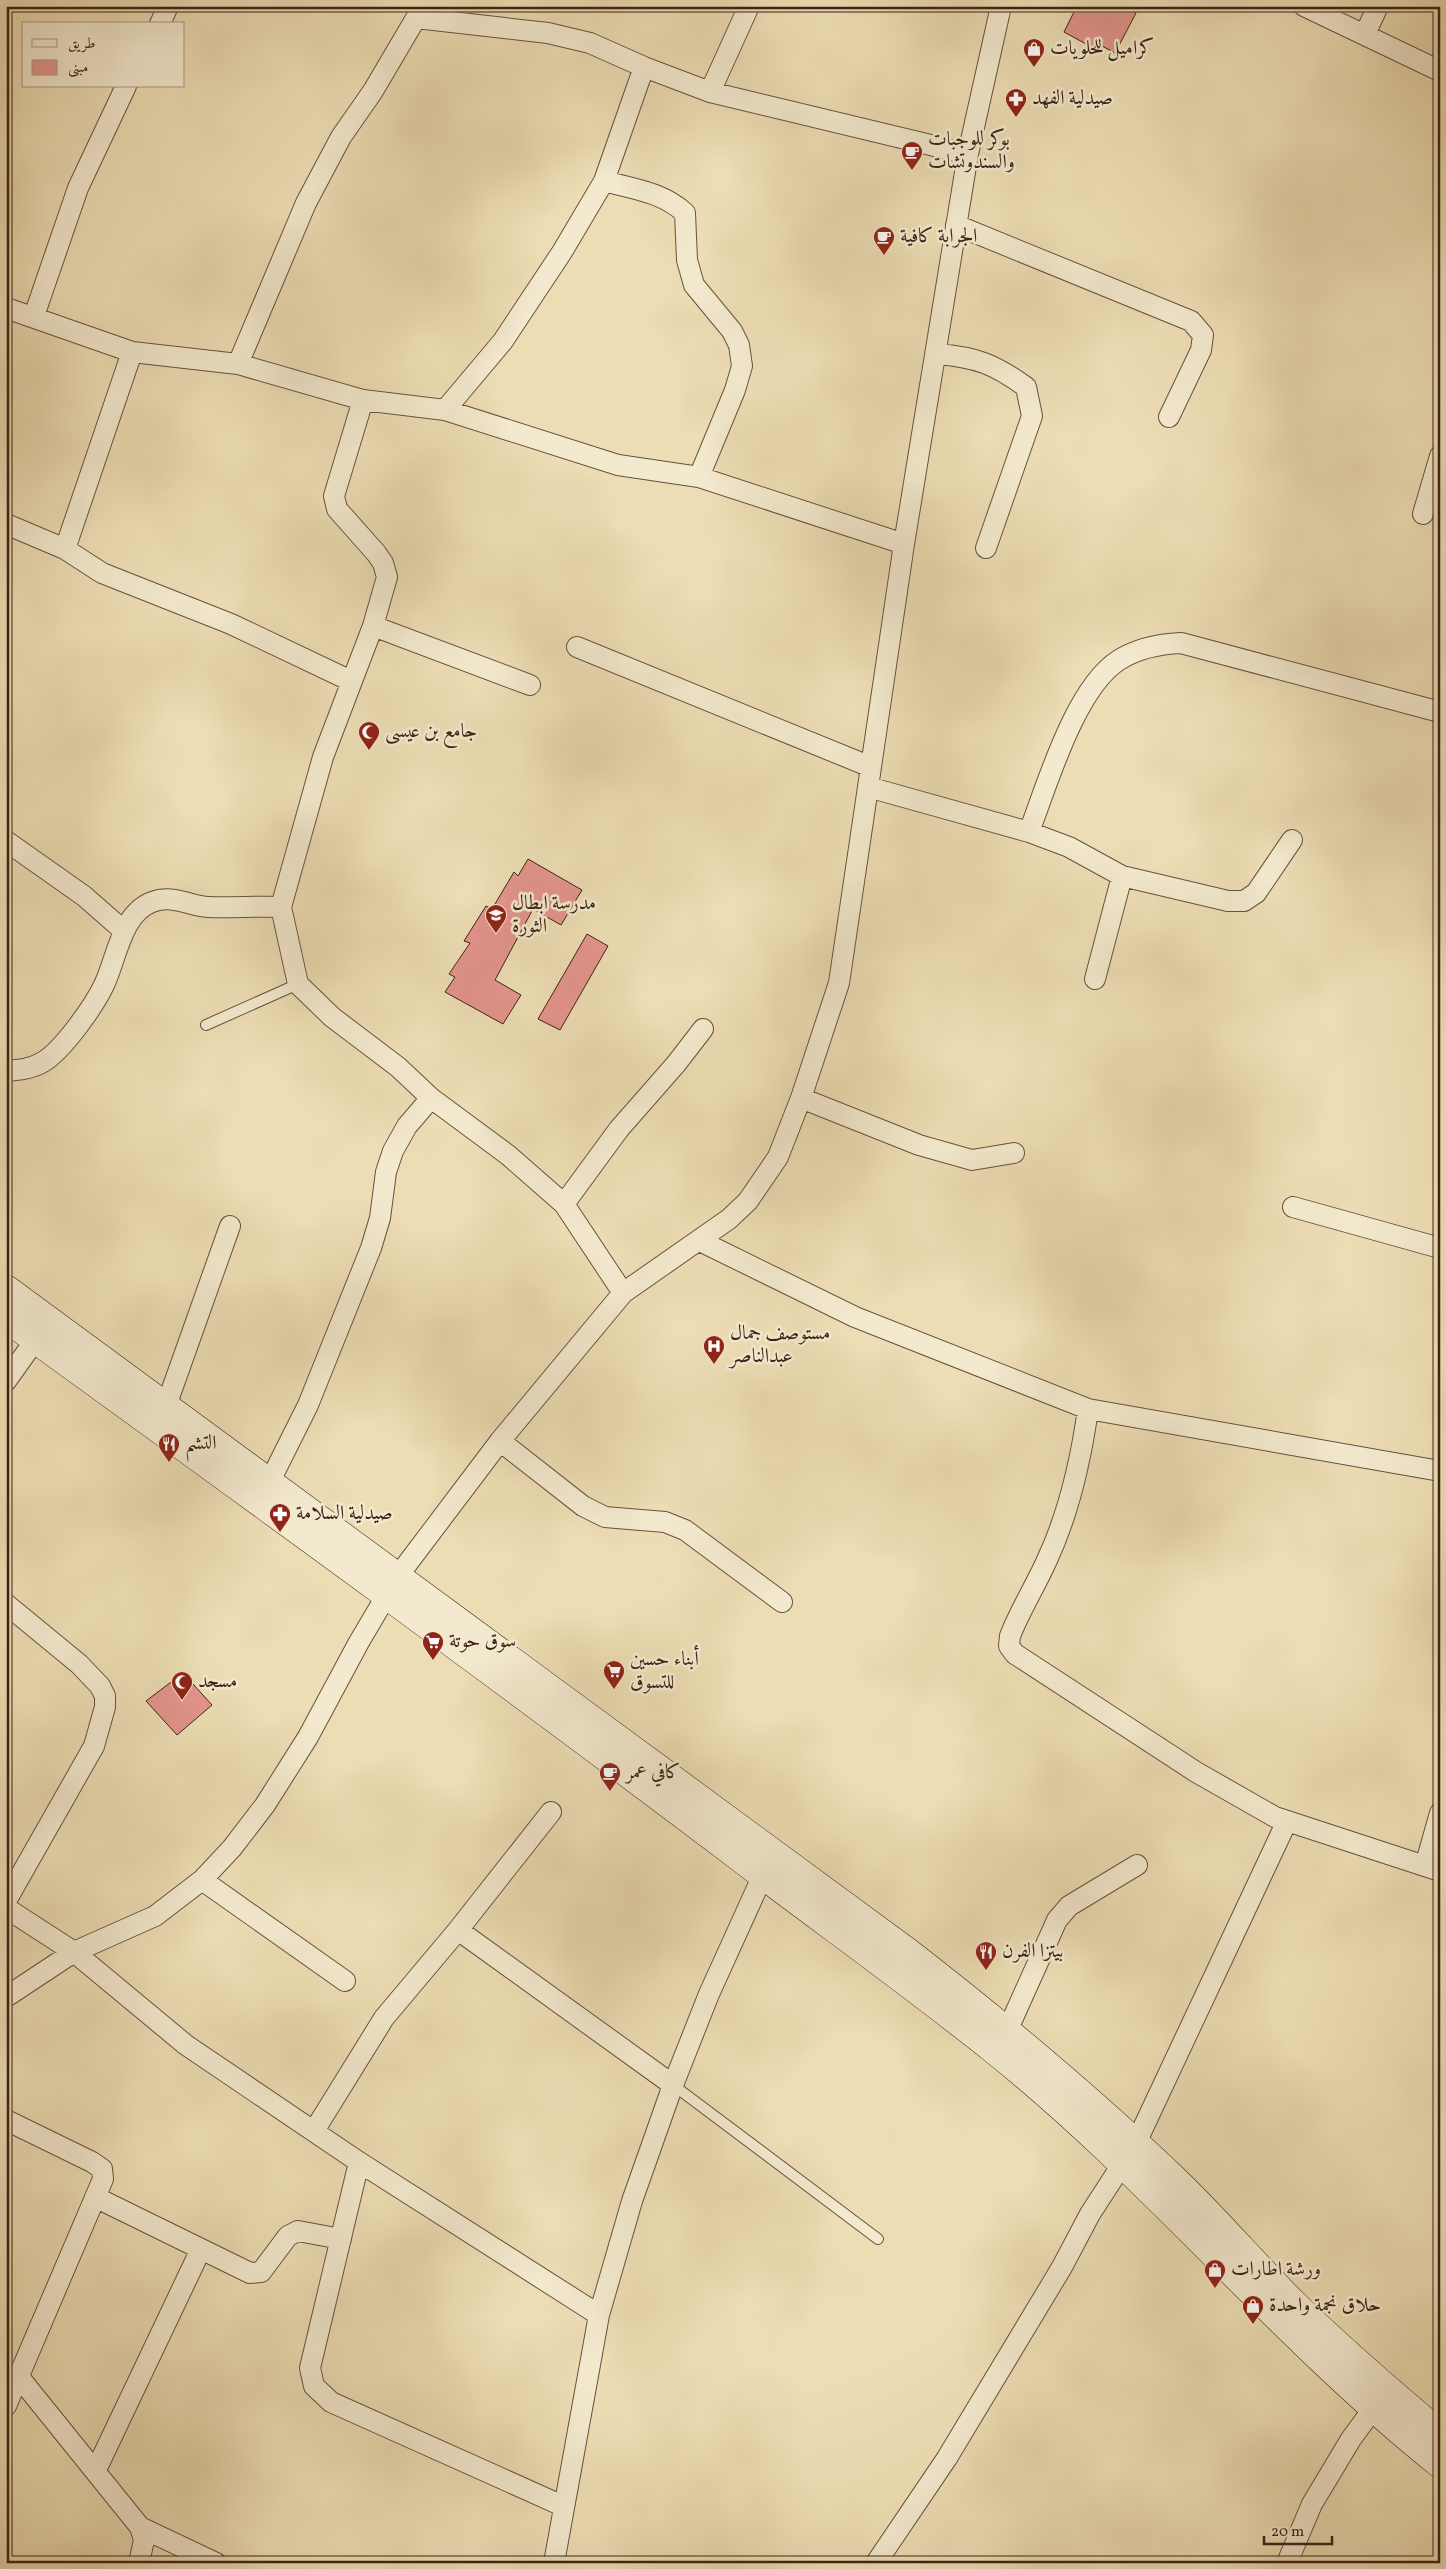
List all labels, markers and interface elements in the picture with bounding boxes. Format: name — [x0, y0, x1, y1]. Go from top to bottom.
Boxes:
legend — [22, 22, 185, 88]
text: طريق — [68, 34, 95, 55]
place label: كراميل للحلويات — [1050, 35, 1154, 63]
shop icon: كراميل للحلويات — [1022, 37, 1046, 68]
text: مبنى — [68, 58, 88, 79]
place label: صيدلية الفهد — [1032, 85, 1113, 113]
pharmacy icon: صيدلية الفهد — [1004, 87, 1028, 118]
place label: بوكر للوجبات والسندوتشات — [928, 126, 1015, 177]
cafe icon: بوكر للوجبات والسندوتشات — [900, 140, 924, 171]
place label: الجرابة كافية — [900, 223, 977, 251]
cafe icon: الجرابة كافية — [872, 225, 896, 256]
place label: جامع بن عيسى — [385, 718, 477, 748]
mosque icon: جامع بن عيسى — [357, 720, 381, 751]
place label: مدرسة ابطال الثورة — [512, 890, 596, 941]
school or university icon: مدرسة ابطال الثورة — [484, 903, 508, 934]
place label: مستوصف جمال عبدالناصر — [728, 1320, 830, 1371]
hospital icon: مستوصف جمال عبدالناصر — [702, 1334, 726, 1365]
place label: التشم — [185, 1430, 217, 1462]
restaurant icon: التشم — [157, 1432, 181, 1463]
place label: صيدلية السلامة — [296, 1500, 393, 1528]
pharmacy icon: صيدلية السلامة — [268, 1502, 292, 1533]
place label: سوق حوتة — [449, 1628, 516, 1656]
supermarket icon: سوق حوتة — [421, 1630, 445, 1661]
place label: أبناء حسين للتسوق — [630, 1644, 699, 1697]
supermarket icon: أبناء حسين للتسوق — [602, 1659, 626, 1690]
place label: مسجد — [198, 1668, 237, 1696]
mosque icon: مسجد — [170, 1670, 194, 1701]
place label: كافي عمر — [624, 1759, 681, 1787]
cafe icon: كافي عمر — [598, 1761, 622, 1792]
place label: بيتزا الفرن — [1002, 1938, 1063, 1966]
restaurant icon: بيتزا الفرن — [974, 1940, 998, 1971]
place label: ورشة اطارات — [1231, 2256, 1321, 2284]
shop icon: ورشة اطارات — [1203, 2258, 1227, 2289]
place label: حلاق نجمة واحدة — [1269, 2292, 1381, 2320]
shop icon: حلاق نجمة واحدة — [1241, 2294, 1265, 2325]
scale bar — [1264, 2514, 1331, 2546]
text: 20 m — [1271, 2522, 1304, 2543]

